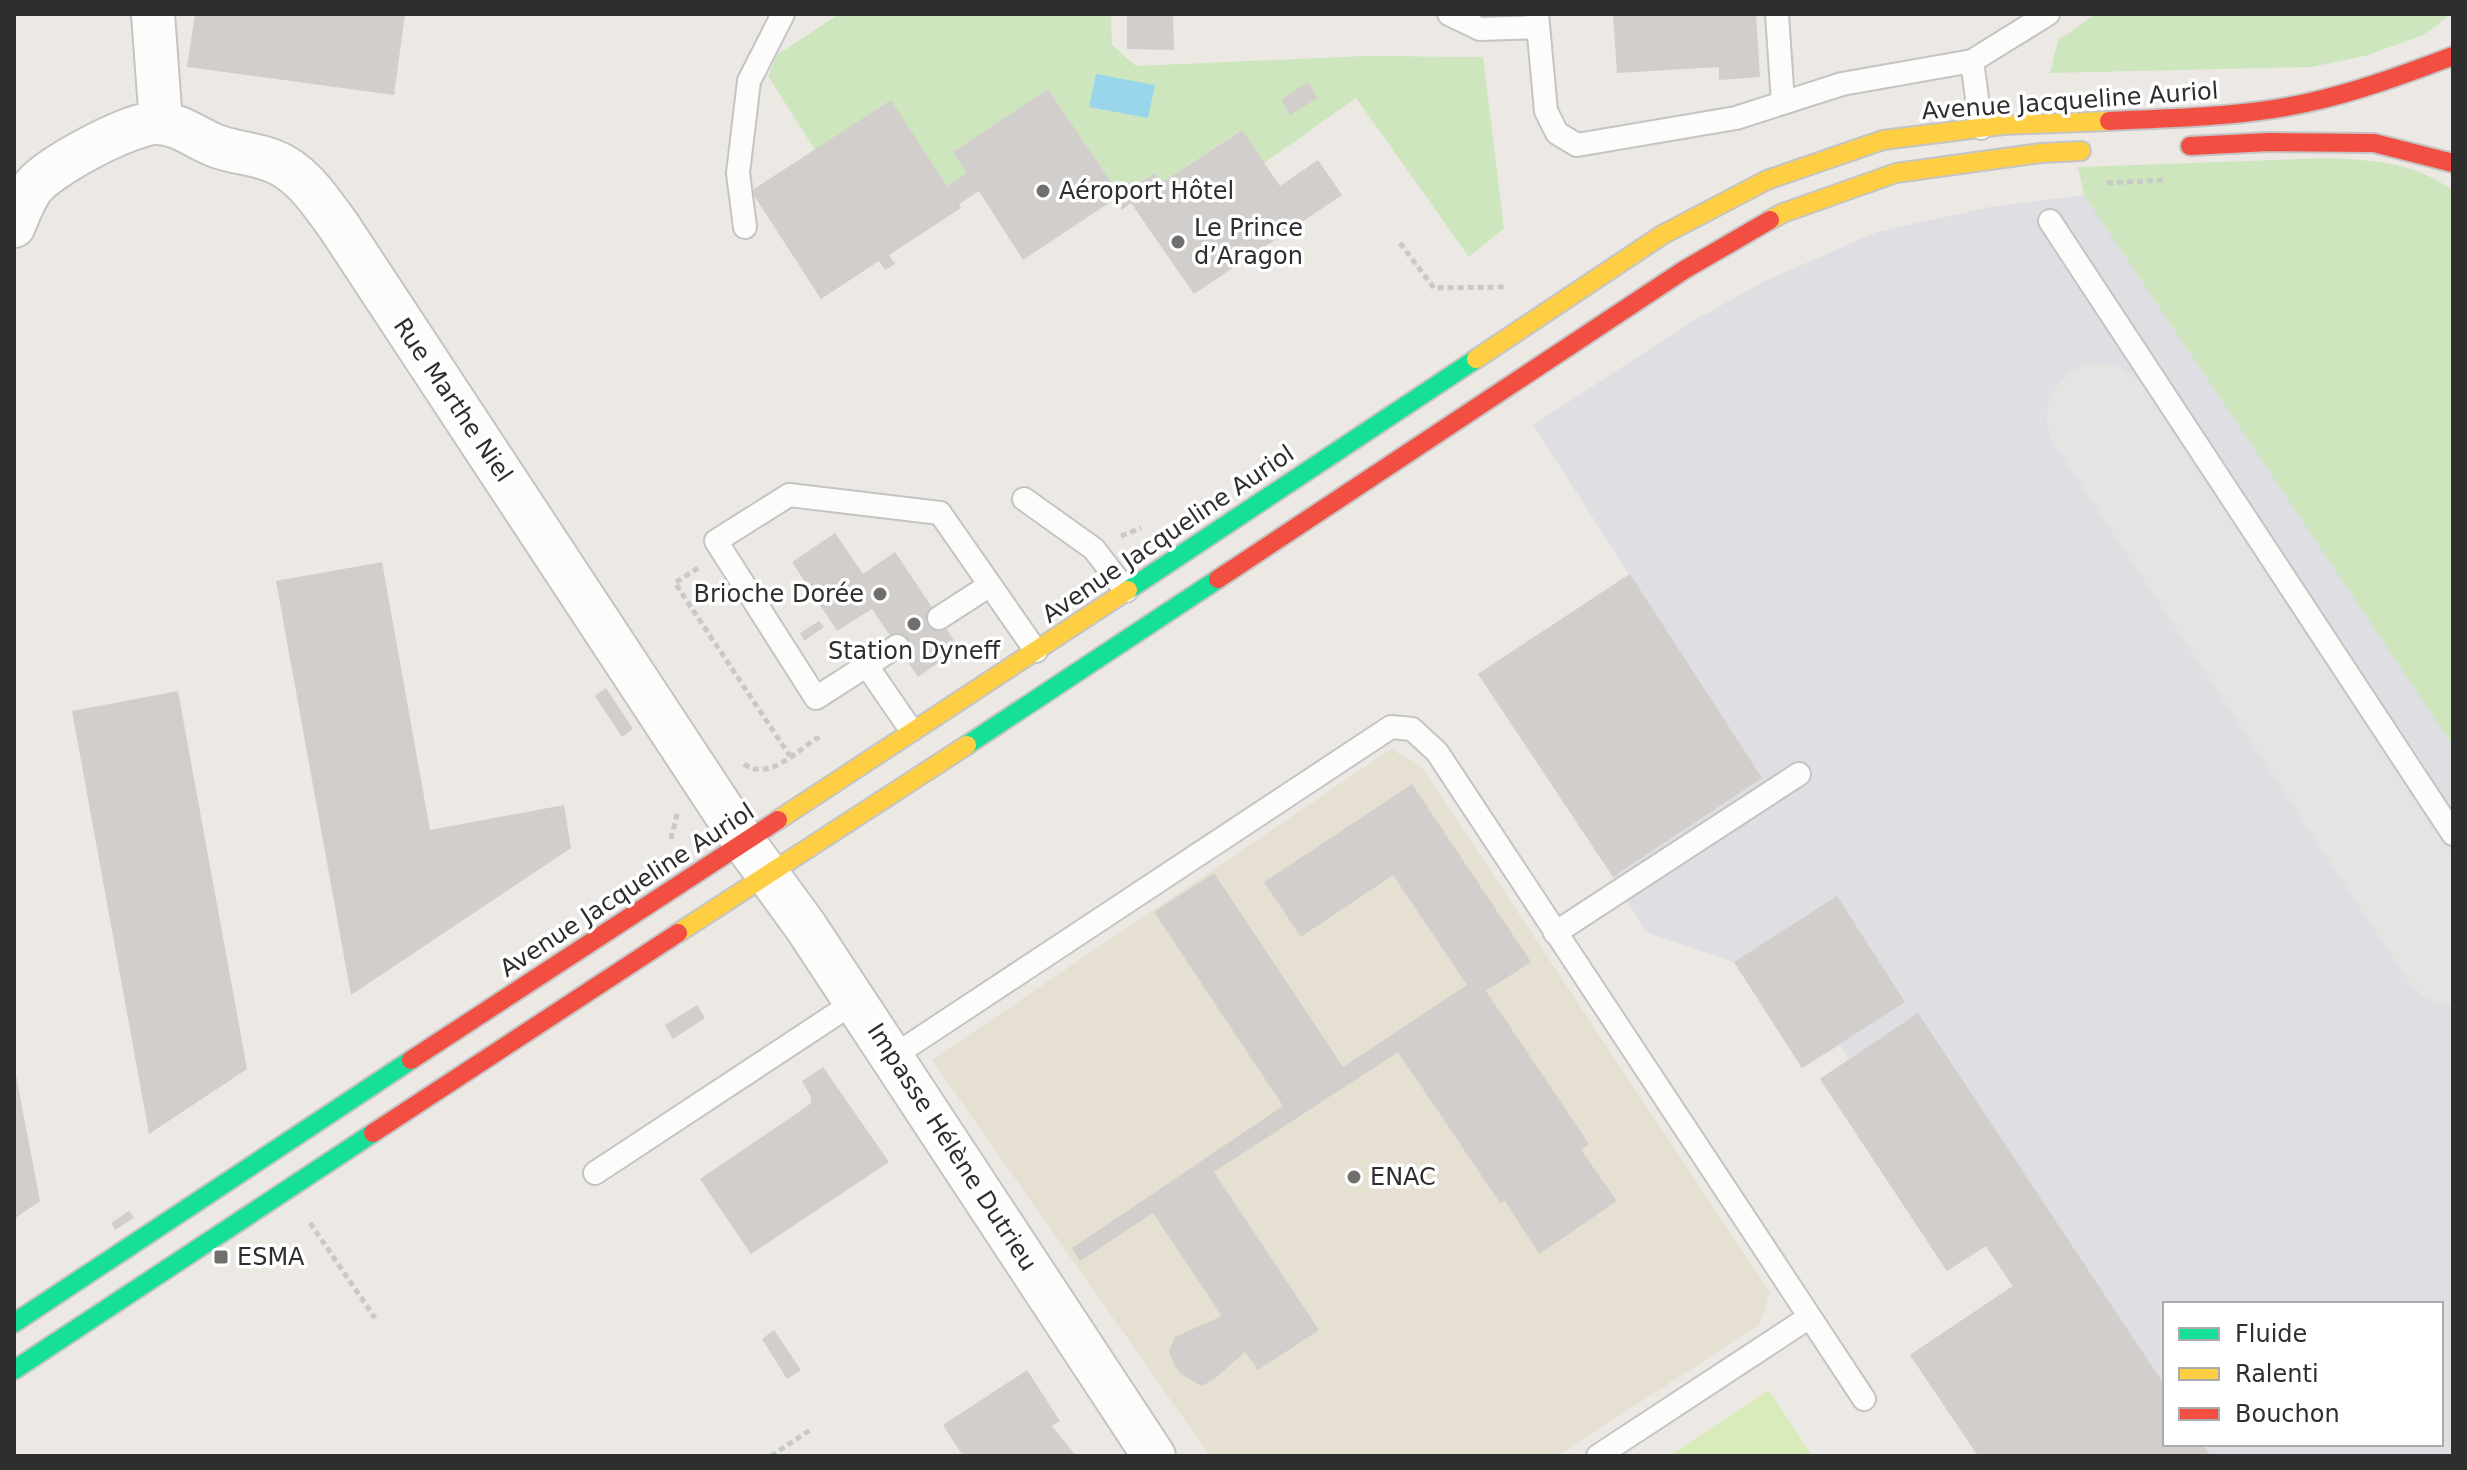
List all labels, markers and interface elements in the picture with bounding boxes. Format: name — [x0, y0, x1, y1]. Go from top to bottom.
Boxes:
street label: Avenue Jacqueline Auriol — [1921, 77, 2219, 125]
place label: Aéroport Hôtel — [1059, 177, 1234, 205]
marker: Aéroport Hôtel — [1034, 182, 1052, 200]
place label: Le Prince d’Aragon — [1194, 214, 1303, 270]
marker: Le Prince d’Aragon — [1169, 233, 1187, 251]
street label: Rue Marthe Niel — [388, 313, 518, 487]
street label: Avenue Jacqueline Auriol — [1037, 439, 1299, 629]
place label: Brioche Dorée — [693, 580, 864, 608]
marker: Brioche Dorée — [871, 585, 889, 603]
marker: Station Dyneff — [905, 615, 923, 633]
place label: Station Dyneff — [828, 637, 1001, 665]
street label: Avenue Jacqueline Auriol — [495, 797, 759, 983]
street label: Impasse Hélène Dutrieu — [861, 1018, 1043, 1276]
place label: ENAC — [1370, 1163, 1436, 1191]
marker: ENAC — [1345, 1168, 1363, 1186]
place label: ESMA — [237, 1243, 305, 1271]
marker: ESMA — [212, 1248, 230, 1266]
legend — [2163, 1302, 2443, 1446]
text: Fluide — [2235, 1320, 2307, 1348]
text: Ralenti — [2235, 1360, 2319, 1388]
text: Bouchon — [2235, 1400, 2340, 1428]

